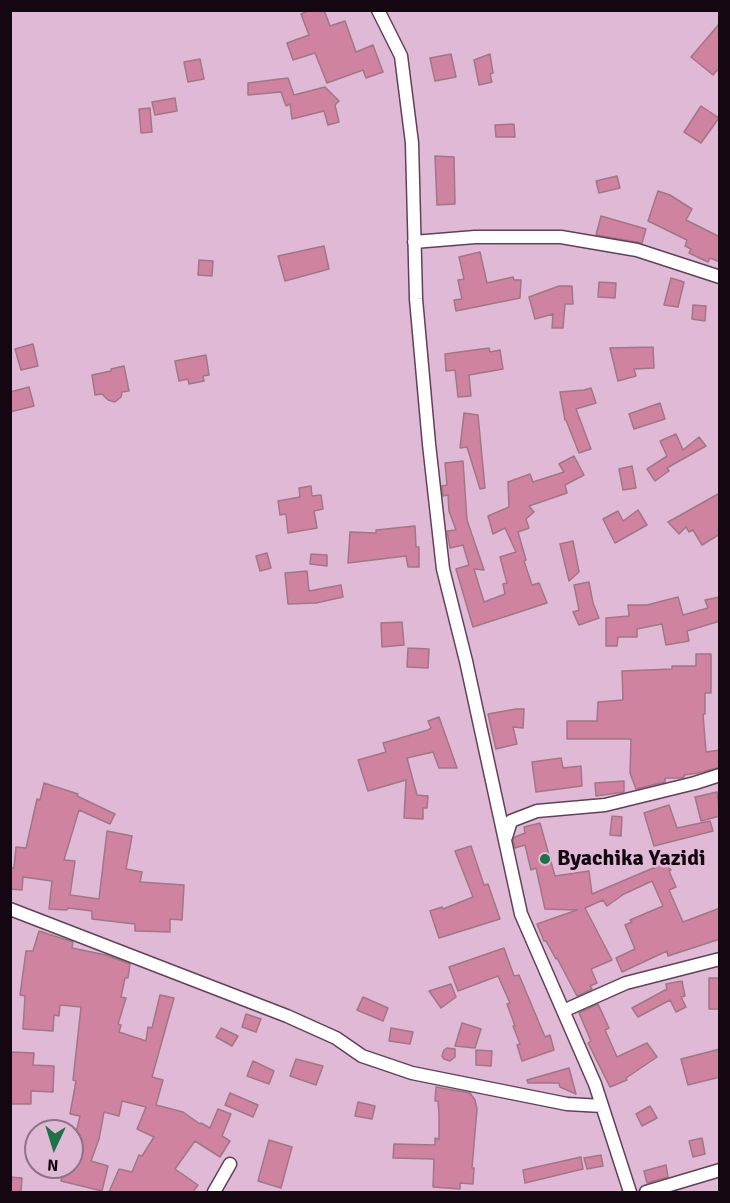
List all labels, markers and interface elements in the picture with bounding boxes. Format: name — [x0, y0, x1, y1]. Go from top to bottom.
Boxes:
place label: Byachika Yazidi — [557, 846, 706, 872]
marker: Byachika Yazidi — [538, 852, 552, 866]
north arrow — [24, 1119, 84, 1179]
text: N — [47, 1155, 59, 1175]

